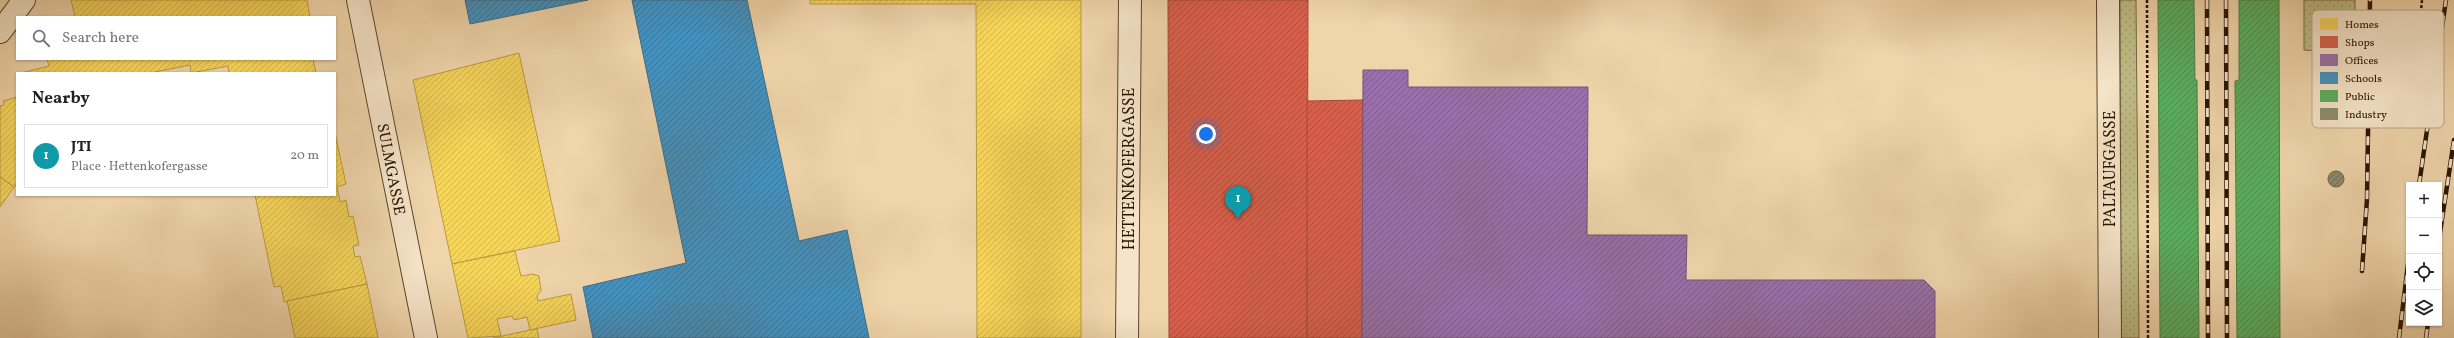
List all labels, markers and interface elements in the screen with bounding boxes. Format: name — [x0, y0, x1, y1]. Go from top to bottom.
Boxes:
legend — [2312, 10, 2444, 128]
search box — [16, 16, 336, 60]
text: Homes — [2345, 18, 2379, 33]
icon: search — [30, 27, 52, 49]
text: Search here — [62, 28, 139, 49]
text: Shops — [2345, 36, 2375, 51]
text: Offices — [2345, 54, 2379, 69]
text: Schools — [2345, 72, 2382, 87]
text: Nearby — [32, 87, 90, 110]
street label: HETTENKOFERGASSE — [1119, 88, 1141, 250]
text: Public — [2345, 90, 2375, 105]
text: Industry — [2345, 108, 2387, 123]
street label: PALTAUFGASSE — [2100, 111, 2122, 227]
street label: SULMGASSE — [370, 122, 410, 217]
your location — [1196, 124, 1216, 144]
text: JTI — [71, 137, 92, 158]
text: 1 — [43, 147, 49, 165]
text: 20 m — [290, 147, 319, 165]
text: Place · Hettenkofergasse — [71, 158, 208, 176]
map controls — [2406, 182, 2442, 326]
button: + — [2406, 182, 2442, 218]
pin: 1 — [1225, 186, 1251, 219]
button: − — [2406, 218, 2442, 254]
button: locate — [2406, 254, 2442, 290]
button: layers — [2406, 290, 2442, 326]

